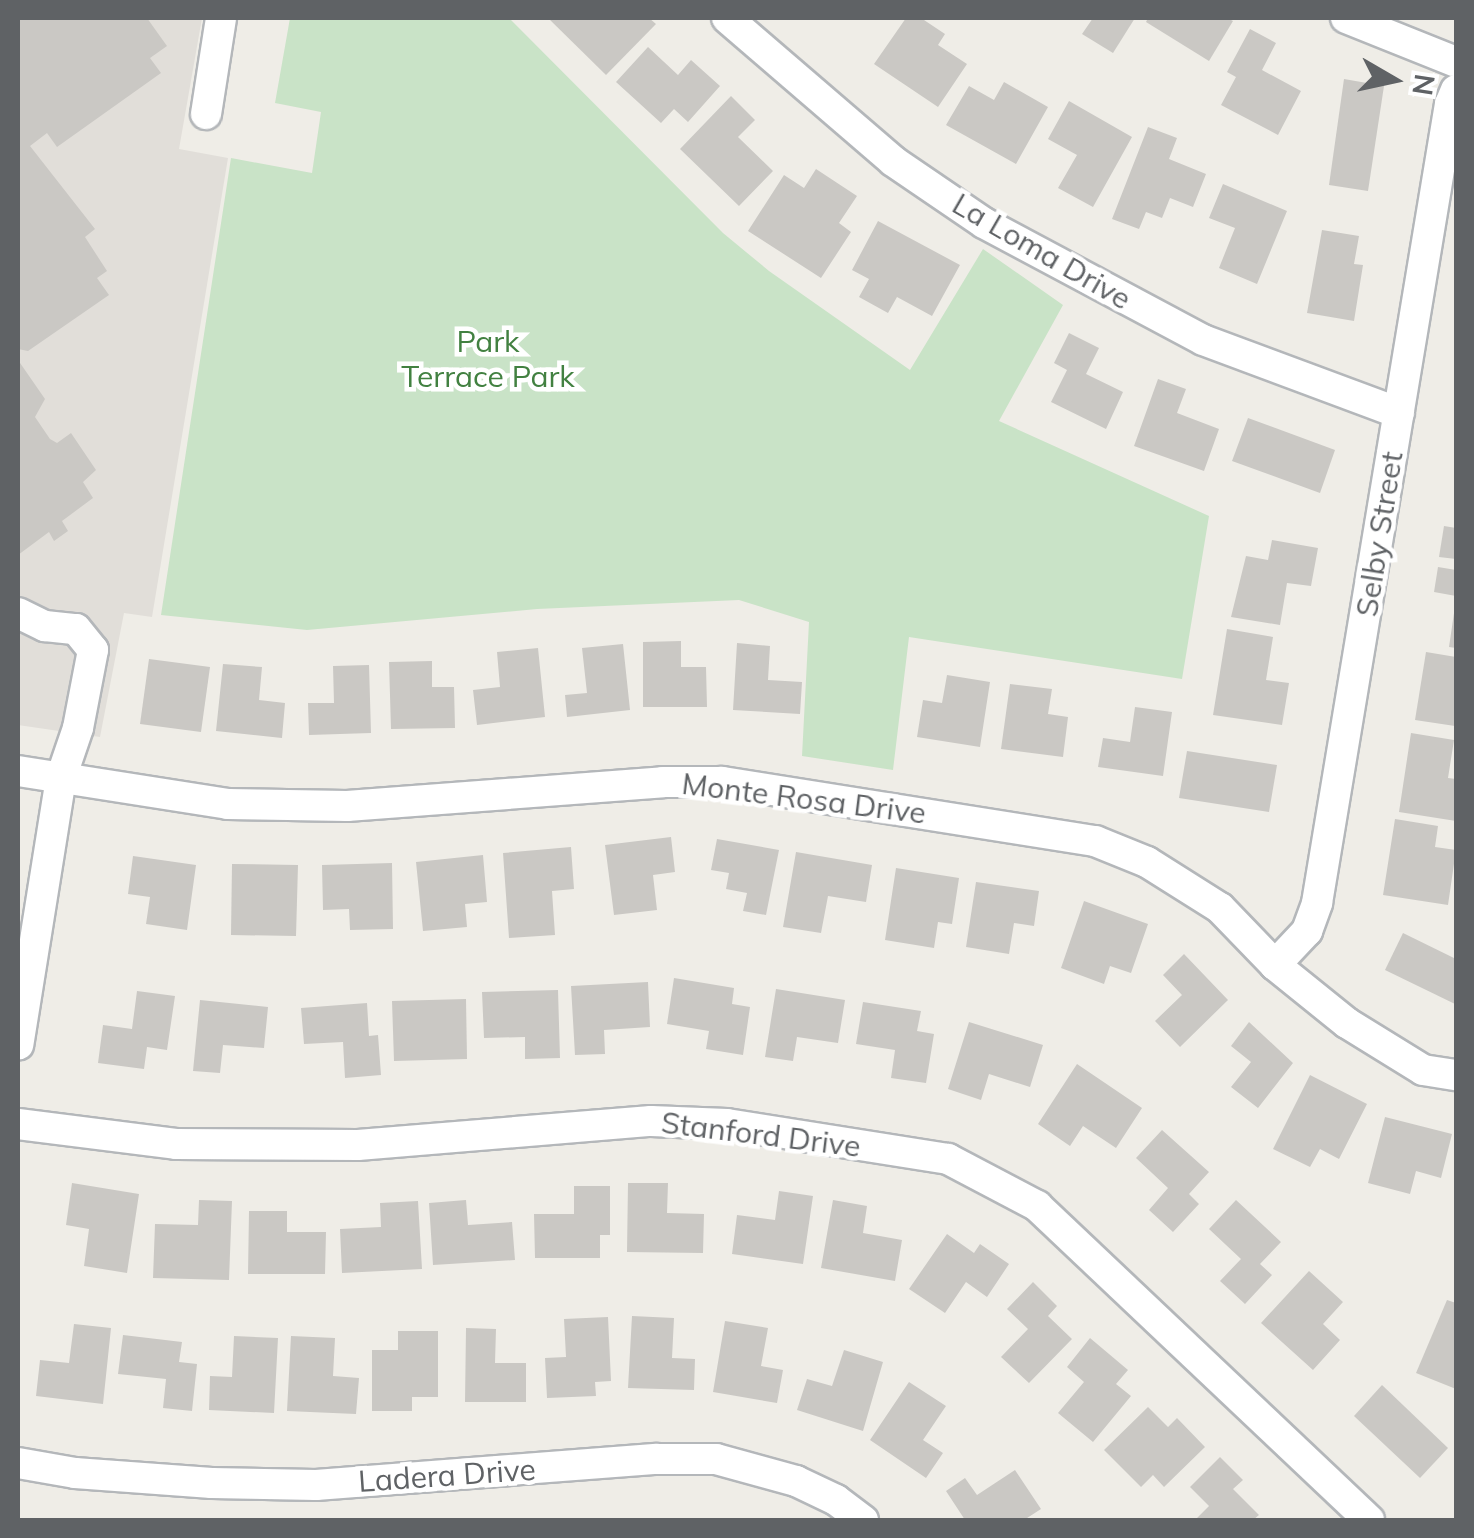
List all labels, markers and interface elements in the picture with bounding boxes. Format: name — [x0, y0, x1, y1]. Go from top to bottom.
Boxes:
north arrow — [1344, 30, 1444, 130]
text: N — [1405, 72, 1443, 98]
street label: La Loma Drive — [946, 185, 1138, 317]
park label: Park Terrace Park — [401, 323, 575, 394]
street label: Selby Street — [1348, 449, 1410, 619]
street label: Monte Rosa Drive — [680, 765, 928, 831]
street label: Stanford Drive — [659, 1104, 863, 1164]
street label: Ladera Drive — [357, 1451, 537, 1499]

